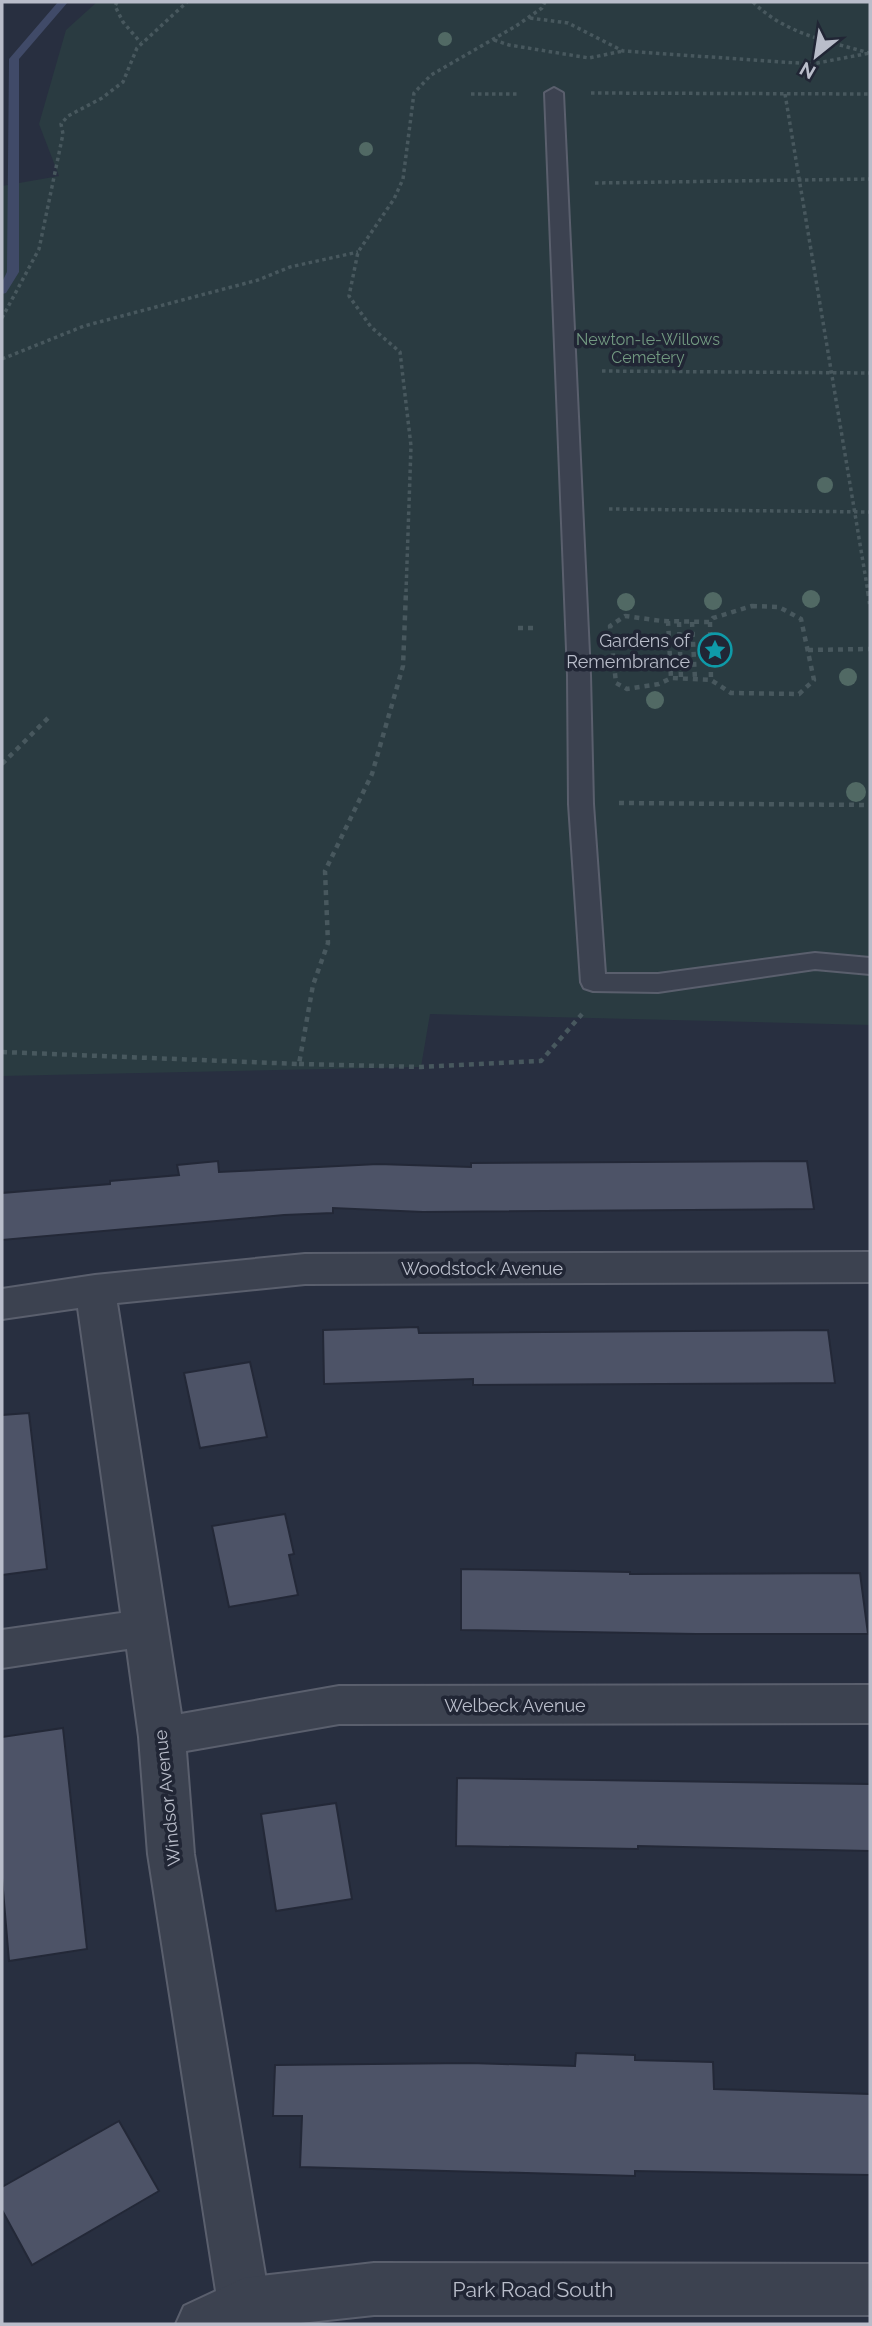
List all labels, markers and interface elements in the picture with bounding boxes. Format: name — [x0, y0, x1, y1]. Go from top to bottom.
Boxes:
north arrow — [781, 21, 851, 91]
text: N — [796, 58, 819, 84]
park label: Newton-le-Willows Cemetery — [576, 330, 720, 367]
place label: Gardens of Remembrance — [566, 630, 691, 672]
place icon: Gardens of Remembrance — [696, 631, 734, 669]
street label: Woodstock Avenue — [401, 1258, 563, 1279]
street label: Welbeck Avenue — [444, 1695, 586, 1716]
street label: Windsor Avenue — [149, 1728, 185, 1867]
street label: Park Road South — [453, 2277, 613, 2302]

